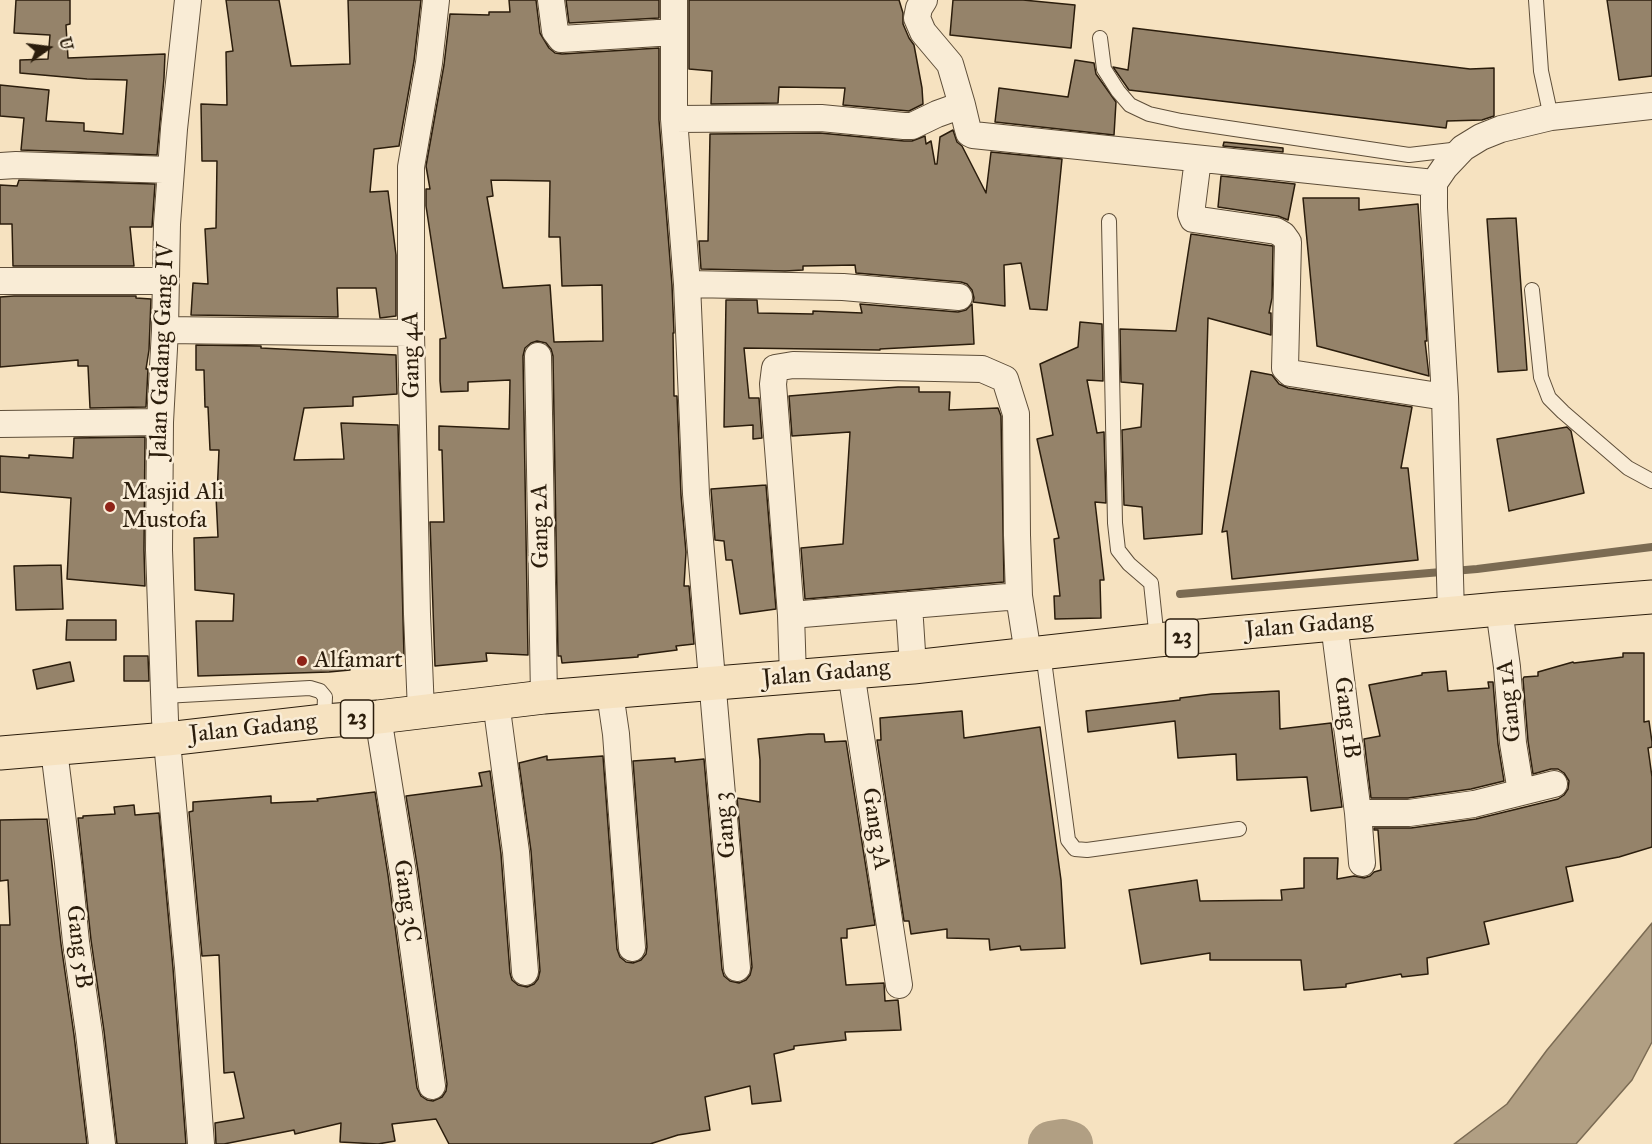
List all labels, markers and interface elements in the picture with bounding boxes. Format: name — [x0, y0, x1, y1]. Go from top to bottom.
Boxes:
north arrow — [18, 18, 78, 78]
text: U — [55, 35, 77, 52]
street label: Jalan Gadang Gang IV — [145, 242, 181, 460]
street label: Gang 4A — [397, 311, 427, 399]
place label: Masjid Ali Mustofa — [122, 479, 224, 535]
street label: Gang 2A — [526, 483, 556, 569]
marker: Masjid Ali Mustofa — [103, 500, 117, 514]
street label: Jalan Gadang — [1244, 606, 1374, 646]
road number: 23 — [1166, 619, 1198, 657]
place label: Alfamart — [314, 647, 403, 675]
marker: Alfamart — [295, 654, 309, 668]
street label: Jalan Gadang — [761, 654, 891, 694]
street label: Gang 1A — [1491, 658, 1529, 744]
street label: Gang 1B — [1327, 675, 1365, 761]
road number: 23 — [340, 700, 374, 738]
street label: Jalan Gadang — [188, 708, 318, 750]
street label: Gang 3A — [854, 786, 896, 872]
street label: Gang 3 — [709, 791, 743, 859]
street label: Gang 3C — [386, 858, 426, 944]
street label: Gang 5B — [59, 904, 97, 990]

